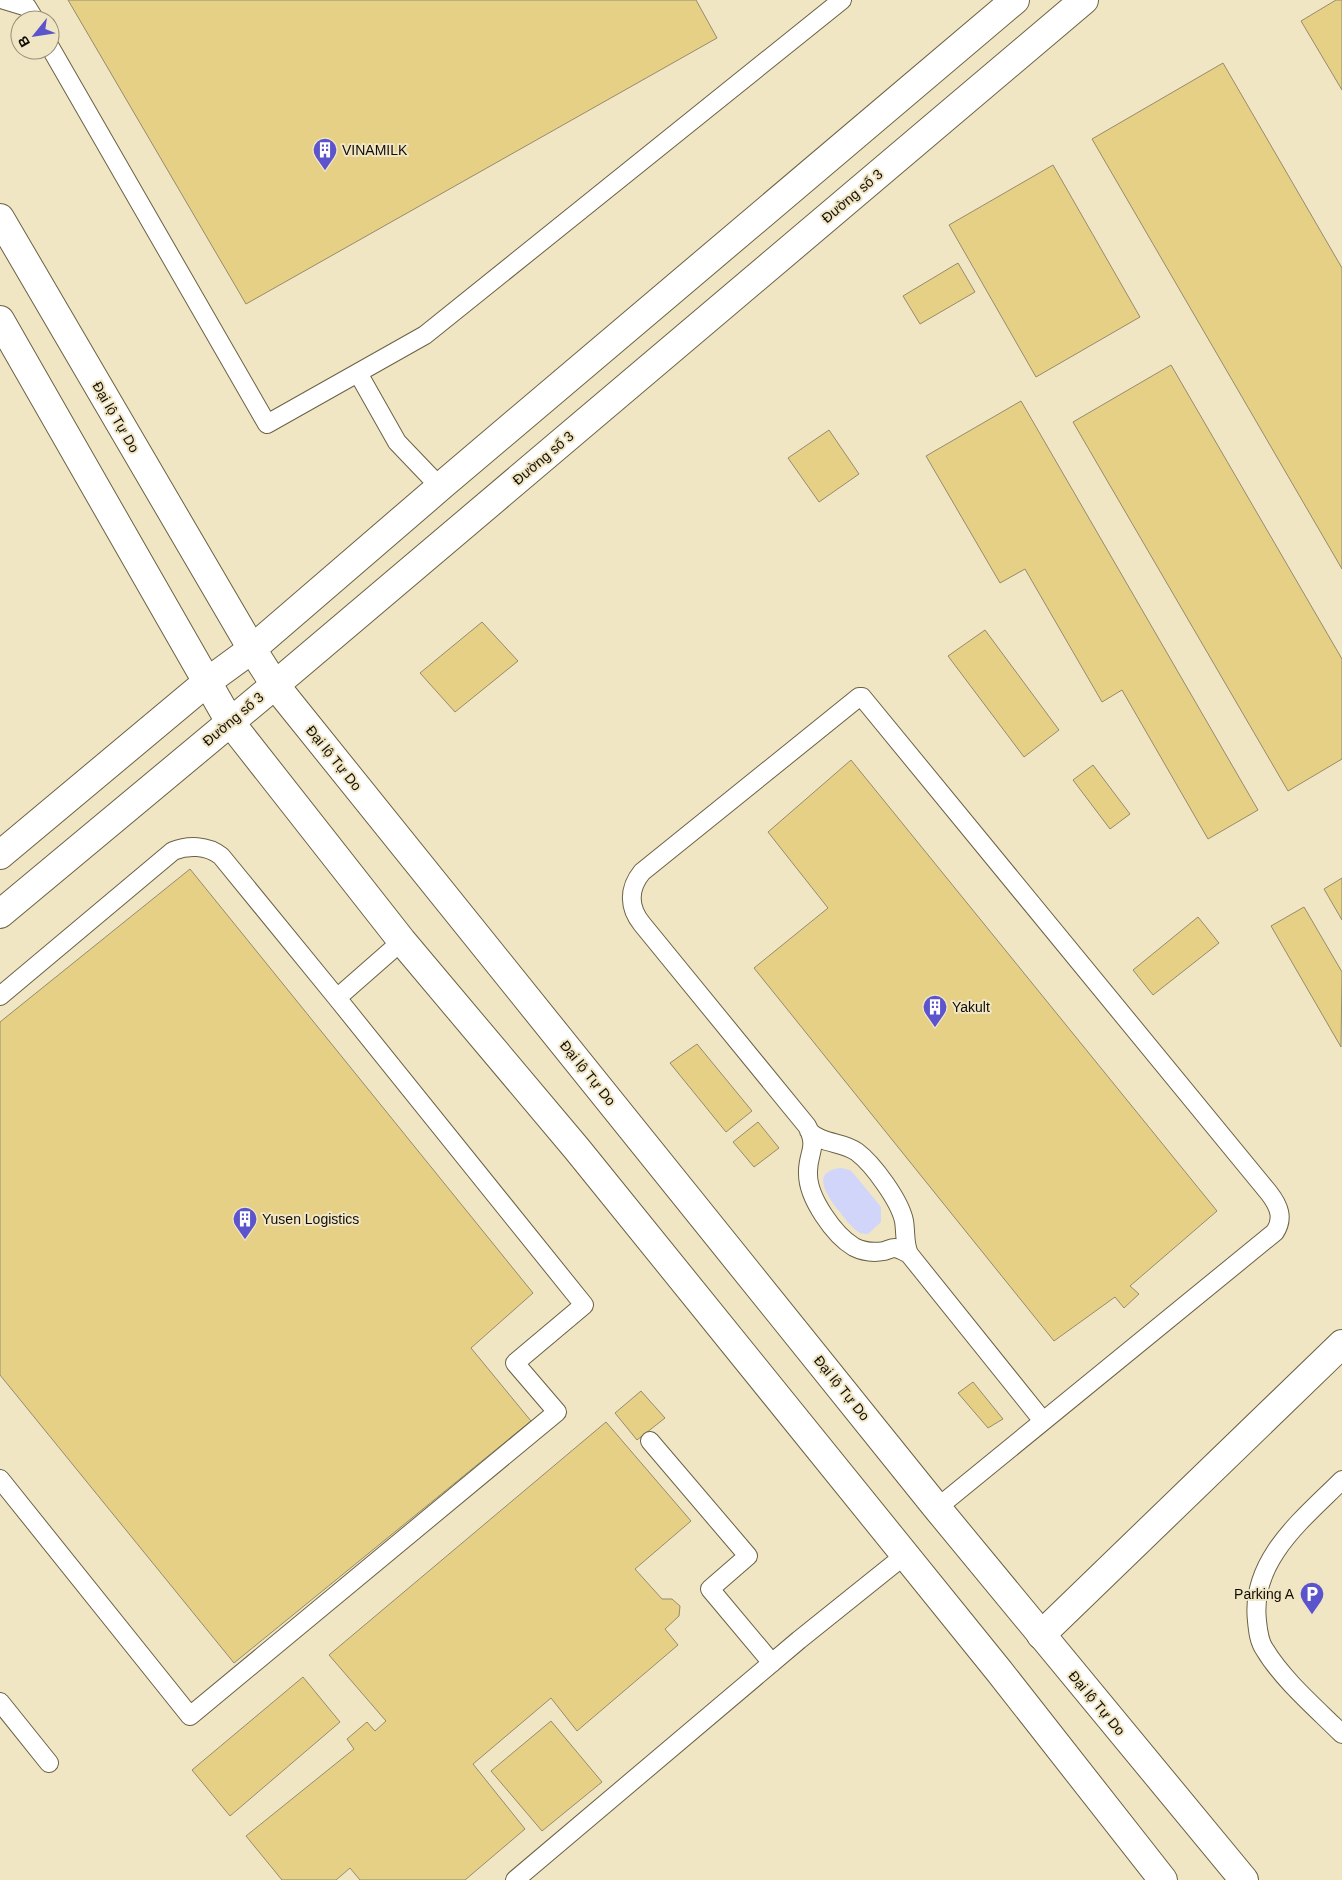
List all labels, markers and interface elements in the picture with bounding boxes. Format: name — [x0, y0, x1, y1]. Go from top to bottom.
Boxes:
north arrow — [10, 10, 60, 60]
text: B — [14, 33, 33, 50]
building icon: VINAMILK — [312, 137, 338, 171]
place label: VINAMILK — [342, 142, 408, 158]
street label: Đường số 3 — [818, 166, 886, 226]
street label: Đại lộ Tự Do — [89, 379, 143, 455]
street label: Đường số 3 — [509, 428, 577, 488]
street label: Đường số 3 — [199, 689, 267, 749]
street label: Đại lộ Tự Do — [303, 722, 365, 794]
building icon: Yakult — [922, 994, 948, 1028]
place label: Yakult — [952, 999, 990, 1015]
street label: Đại lộ Tự Do — [557, 1037, 619, 1109]
building icon: Yusen Logistics — [232, 1206, 258, 1240]
place label: Yusen Logistics — [262, 1211, 359, 1227]
street label: Đại lộ Tự Do — [811, 1352, 873, 1424]
parking icon: Parking A — [1299, 1581, 1325, 1615]
place label: Parking A — [1234, 1586, 1295, 1602]
street label: Đại lộ Tự Do — [1065, 1668, 1129, 1739]

